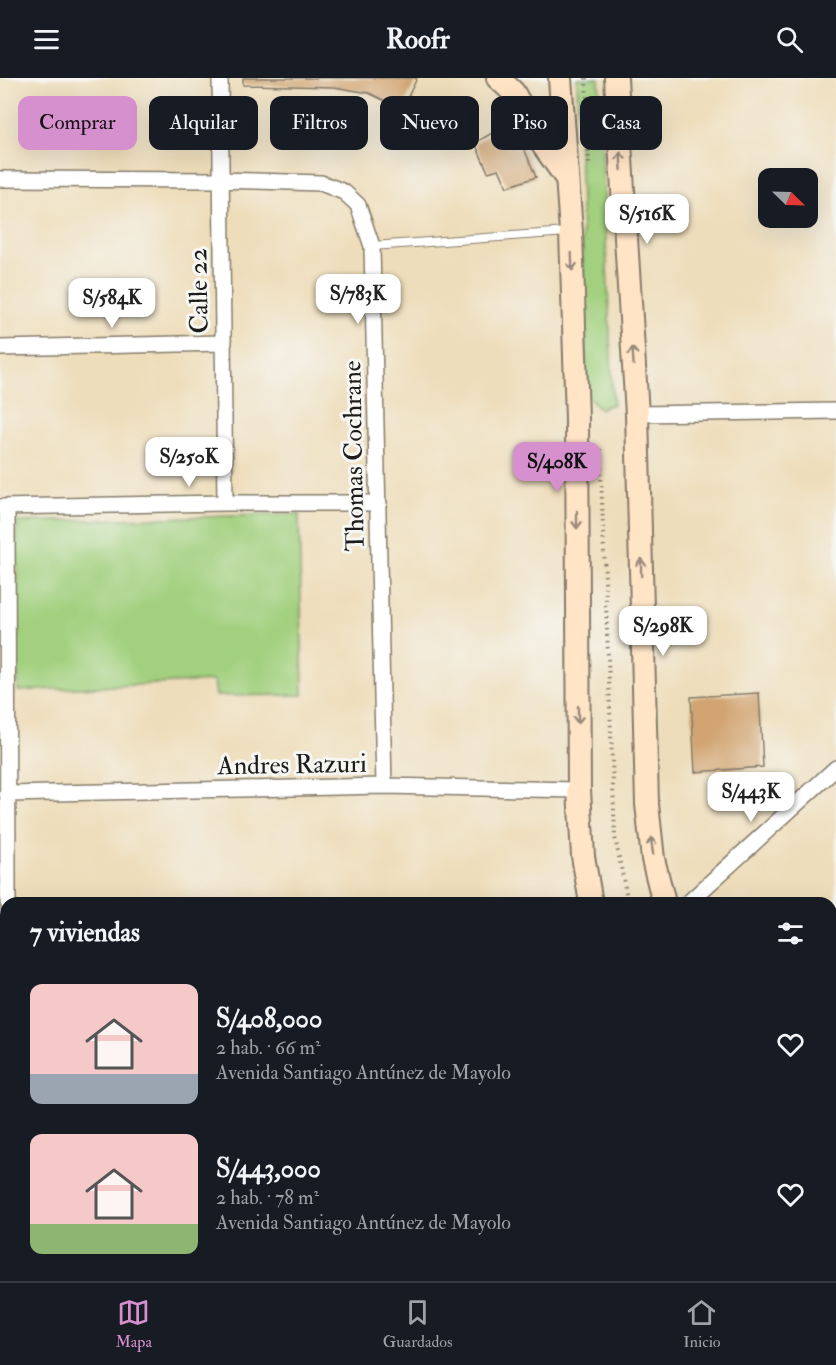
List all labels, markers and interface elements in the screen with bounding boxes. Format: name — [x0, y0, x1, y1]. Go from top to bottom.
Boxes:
icon: menu — [30, 23, 63, 56]
text: Roofr — [386, 23, 450, 56]
icon: search — [773, 23, 806, 56]
chip: Comprar — [18, 96, 137, 150]
chip: Alquilar — [149, 96, 258, 150]
chip: Filtros — [270, 96, 368, 150]
chip: Nuevo — [380, 96, 479, 150]
chip: Piso — [491, 96, 568, 150]
chip: Casa — [580, 96, 662, 150]
one-way arrow — [615, 152, 626, 172]
north arrow — [758, 168, 818, 228]
map controls — [758, 168, 818, 228]
pin: S/516K — [598, 194, 696, 245]
text: S/516K — [619, 201, 675, 226]
street label: Calle 22 — [182, 248, 216, 334]
one-way arrow — [566, 252, 578, 272]
pin: S/783K — [309, 274, 407, 325]
pin: S/584K — [63, 278, 161, 329]
text: S/783K — [330, 281, 386, 306]
text: S/584K — [82, 285, 142, 310]
one-way arrow — [627, 346, 638, 366]
street label: Thomas Cochrane — [336, 360, 372, 552]
pin: S/250K — [140, 437, 238, 488]
pin: S/408K — [508, 442, 606, 493]
text: S/250K — [159, 444, 219, 469]
text: S/408K — [527, 449, 587, 474]
one-way arrow — [571, 510, 583, 530]
one-way arrow — [635, 558, 646, 578]
pin: S/298K — [614, 606, 712, 657]
text: S/298K — [633, 613, 693, 638]
one-way arrow — [572, 705, 584, 725]
street label: Andres Razuri — [216, 748, 367, 782]
pin: S/443K — [702, 772, 800, 823]
text: S/443K — [721, 779, 781, 804]
one-way arrow — [646, 836, 657, 856]
text: 7 viviendas — [30, 917, 140, 949]
icon: filters — [774, 917, 807, 950]
text: S/408,000 — [216, 1003, 322, 1035]
icon: home — [78, 1008, 150, 1080]
icon: heart — [774, 1028, 807, 1061]
text: 2 hab. · 66 m² — [216, 1035, 321, 1060]
text: Avenida Santiago Antúnez de Mayolo — [216, 1060, 511, 1085]
text: S/443,000 — [216, 1153, 321, 1185]
icon: home — [78, 1158, 150, 1230]
icon: heart — [774, 1178, 807, 1211]
text: 2 hab. · 78 m² — [216, 1185, 319, 1210]
text: Avenida Santiago Antúnez de Mayolo — [216, 1210, 511, 1235]
tab: Mapa — [115, 1296, 152, 1352]
tab: Guardados — [383, 1296, 453, 1352]
tab: Inicio — [683, 1296, 721, 1352]

